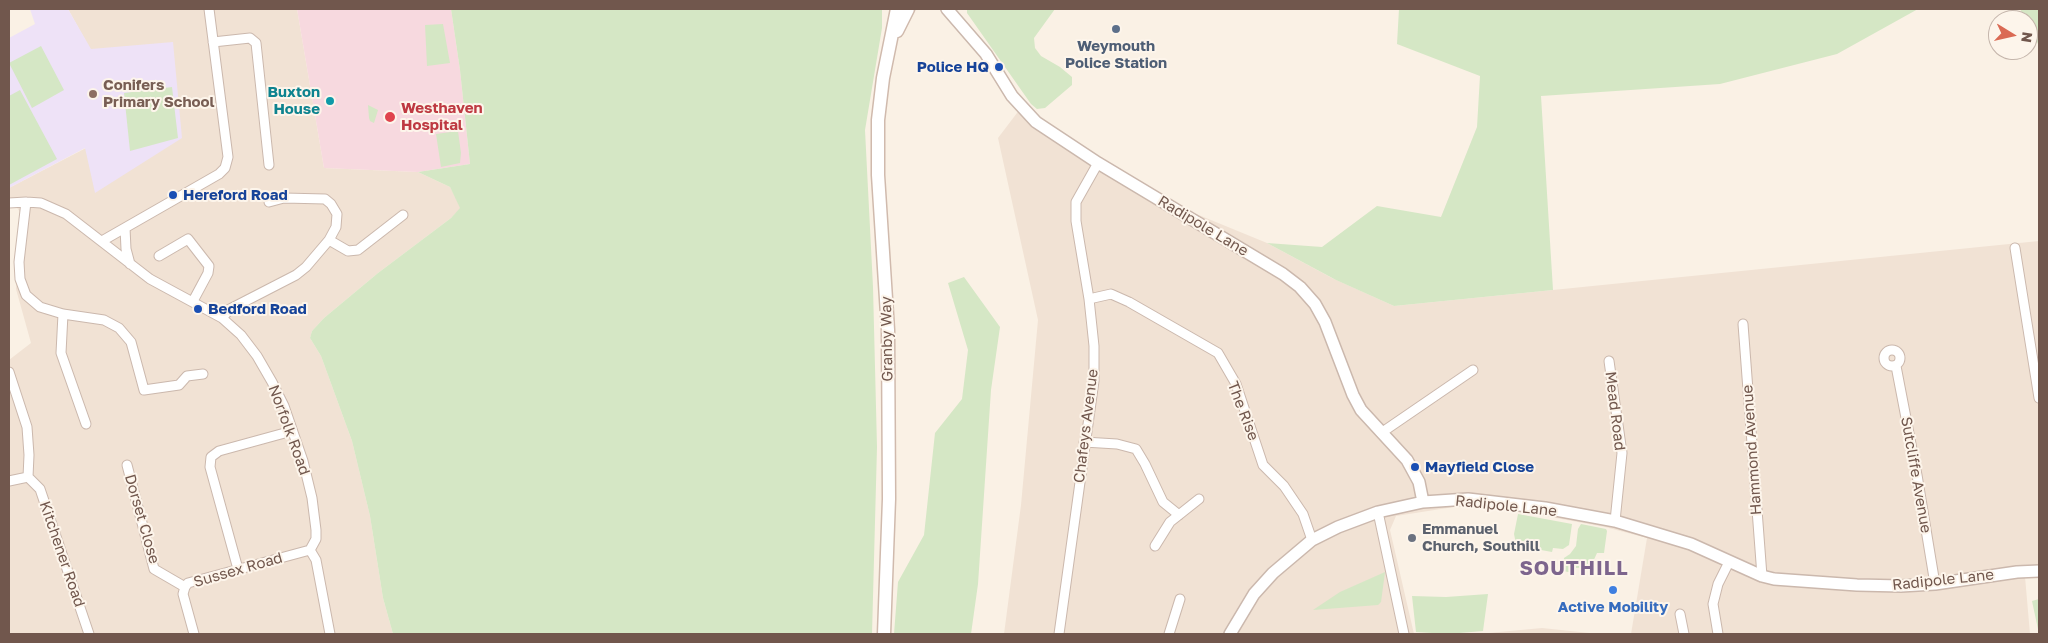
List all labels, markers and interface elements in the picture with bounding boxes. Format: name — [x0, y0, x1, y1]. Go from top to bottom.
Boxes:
north arrow — [1988, 10, 2038, 60]
marker: Weymouth Police Station — [1110, 23, 1122, 35]
text: N — [2018, 31, 2037, 44]
place label: Weymouth Police Station — [1065, 37, 1167, 72]
place label: Police HQ — [917, 58, 989, 76]
marker: Police HQ — [993, 61, 1005, 73]
place label: Conifers Primary School — [103, 76, 215, 111]
place label: Buxton House — [268, 83, 320, 118]
marker: Conifers Primary School — [87, 88, 99, 100]
marker: Buxton House — [324, 95, 336, 107]
place label: Westhaven Hospital — [401, 99, 483, 134]
marker: Westhaven Hospital — [383, 110, 397, 124]
place label: Hereford Road — [183, 186, 288, 204]
marker: Hereford Road — [167, 189, 179, 201]
street label: Radipole Lane — [1155, 192, 1251, 260]
street label: Granby Way — [877, 296, 897, 382]
place label: Bedford Road — [208, 300, 307, 318]
marker: Bedford Road — [192, 303, 204, 315]
street label: Chafeys Avenue — [1070, 368, 1102, 484]
street label: Mead Road — [1601, 370, 1629, 452]
street label: The Rise — [1224, 379, 1262, 443]
street label: Norfolk Road — [264, 382, 314, 478]
street label: Hammond Avenue — [1738, 384, 1766, 516]
street label: Sutcliffe Avenue — [1897, 415, 1935, 535]
place label: Mayfield Close — [1425, 458, 1534, 476]
marker: Mayfield Close — [1409, 461, 1421, 473]
street label: Dorset Close — [121, 472, 163, 566]
street label: Radipole Lane — [1454, 492, 1558, 520]
street label: Kitchener Road — [35, 499, 89, 609]
place label: Emmanuel Church, Southill — [1422, 520, 1540, 555]
marker: Emmanuel Church, Southill — [1406, 532, 1418, 544]
street label: Sussex Road — [191, 549, 285, 591]
district label: SOUTHILL — [1518, 557, 1630, 581]
street label: Radipole Lane — [1891, 566, 1995, 594]
marker: Active Mobility — [1607, 584, 1619, 596]
place label: Active Mobility — [1558, 598, 1668, 616]

